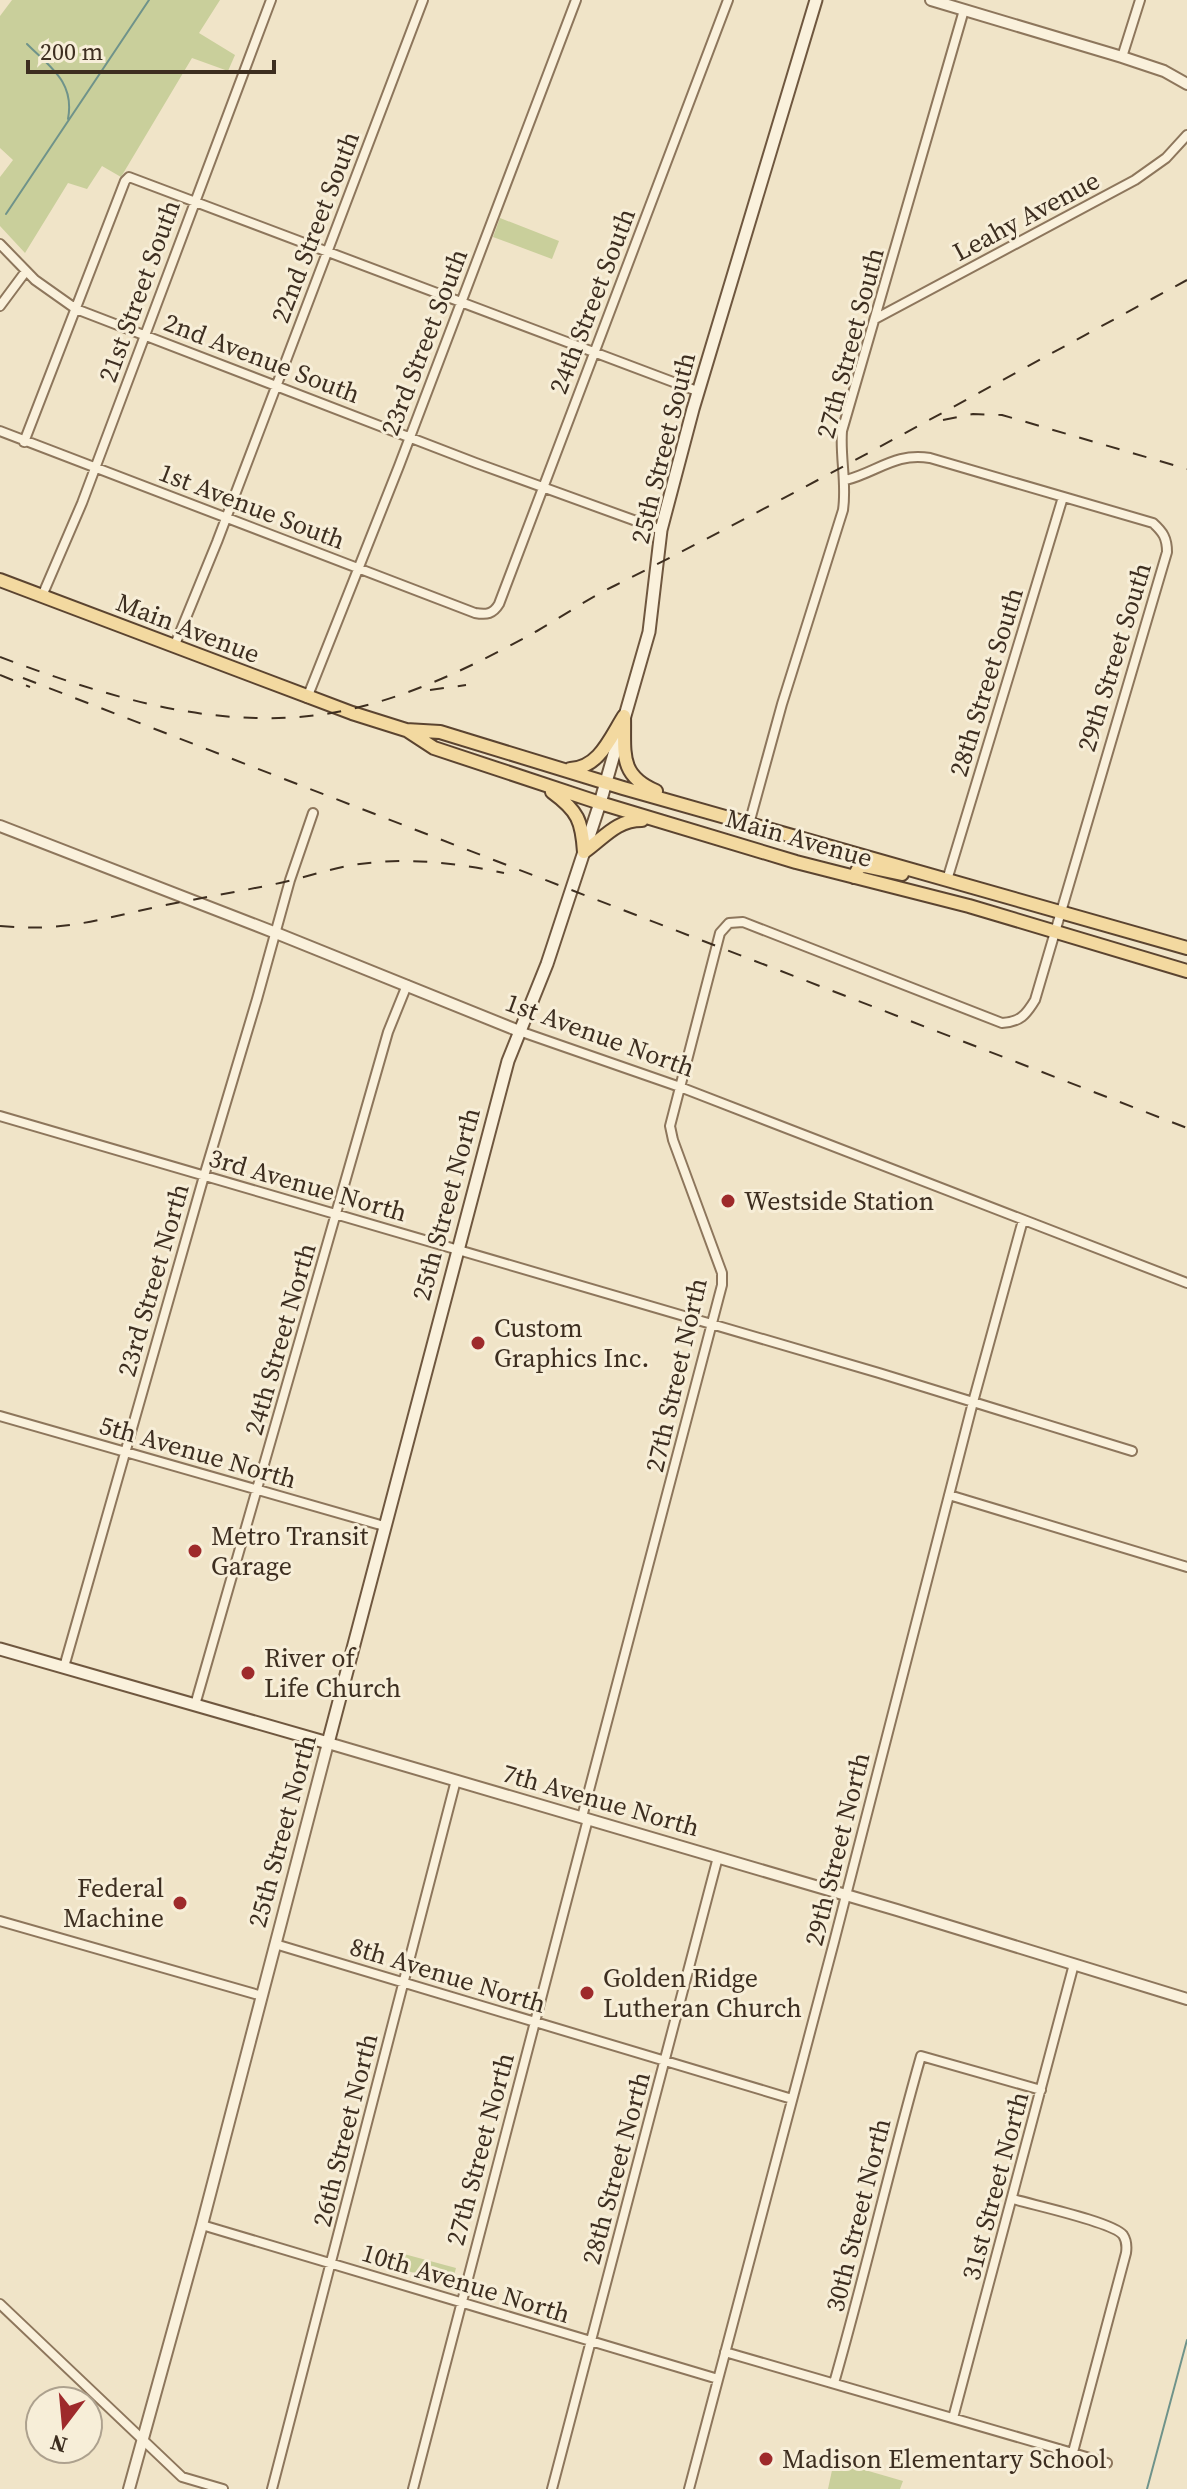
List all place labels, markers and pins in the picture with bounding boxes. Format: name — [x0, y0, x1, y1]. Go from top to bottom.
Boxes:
place label: Westside Station — [744, 1183, 934, 1219]
marker: Westside Station — [719, 1192, 737, 1210]
place label: Custom Graphics Inc. — [494, 1310, 649, 1376]
marker: Custom Graphics Inc. — [469, 1334, 487, 1352]
place label: Metro Transit Garage — [211, 1518, 369, 1584]
marker: Metro Transit Garage — [186, 1542, 204, 1560]
place label: River of Life Church — [264, 1640, 401, 1706]
marker: River of Life Church — [239, 1664, 257, 1682]
place label: Federal Machine — [63, 1870, 164, 1936]
marker: Federal Machine — [171, 1894, 189, 1912]
place label: Golden Ridge Lutheran Church — [603, 1960, 802, 2026]
marker: Golden Ridge Lutheran Church — [578, 1984, 596, 2002]
place label: Madison Elementary School — [782, 2441, 1107, 2477]
marker: Madison Elementary School — [757, 2450, 775, 2468]

